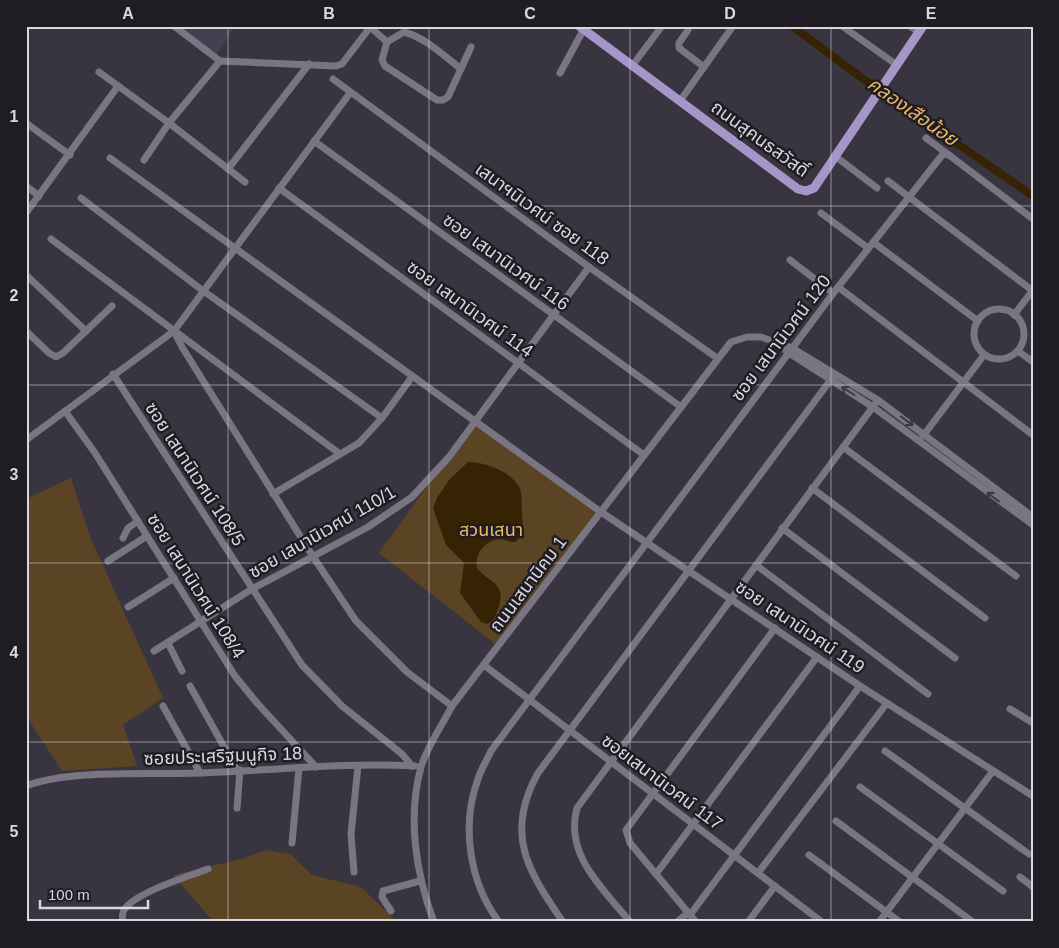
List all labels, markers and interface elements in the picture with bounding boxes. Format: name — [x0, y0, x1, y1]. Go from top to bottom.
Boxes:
text: A — [122, 5, 134, 22]
text: B — [323, 5, 335, 22]
text: C — [524, 5, 536, 22]
text: D — [724, 5, 736, 22]
text: E — [926, 5, 937, 22]
water label: คลองเสือน้อย — [864, 73, 963, 151]
street label: ถนนสุคนธสวัสดิ์ — [707, 96, 813, 182]
text: 1 — [10, 108, 19, 125]
street label: เสนาฯนิเวศน์ ซอย 118 — [471, 159, 613, 269]
street label: ซอย เสนานิเวศน์ 116 — [439, 210, 573, 314]
street label: ซอย เสนานิเวศน์ 114 — [403, 257, 537, 361]
street label: ซอย เสนานิเวศน์ 120 — [727, 271, 835, 405]
text: 2 — [10, 287, 19, 304]
one-way arrow — [841, 386, 855, 396]
street label: ซอย เสนานิเวศน์ 108/5 — [141, 398, 249, 550]
one-way arrow — [900, 416, 913, 427]
text: 3 — [10, 466, 19, 483]
street label: ซอย เสนานิเวศน์ 110/1 — [245, 482, 399, 582]
one-way arrow — [986, 492, 1000, 502]
street label: ซอย เสนานิเวศน์ 108/4 — [143, 510, 249, 662]
park label: สวนเสนา — [459, 520, 523, 540]
street label: ถนนเสนานิคม 1 — [485, 532, 571, 636]
street label: ซอย เสนานิเวศน์ 119 — [732, 577, 868, 677]
text: 4 — [10, 644, 19, 661]
street label: ซอยเสนานิเวศน์ 117 — [598, 730, 726, 834]
street label: ซอยประเสริฐมนูกิจ 18 — [144, 743, 303, 771]
text: 5 — [10, 823, 19, 840]
scale bar — [40, 878, 148, 910]
text: 100 m — [48, 886, 90, 903]

